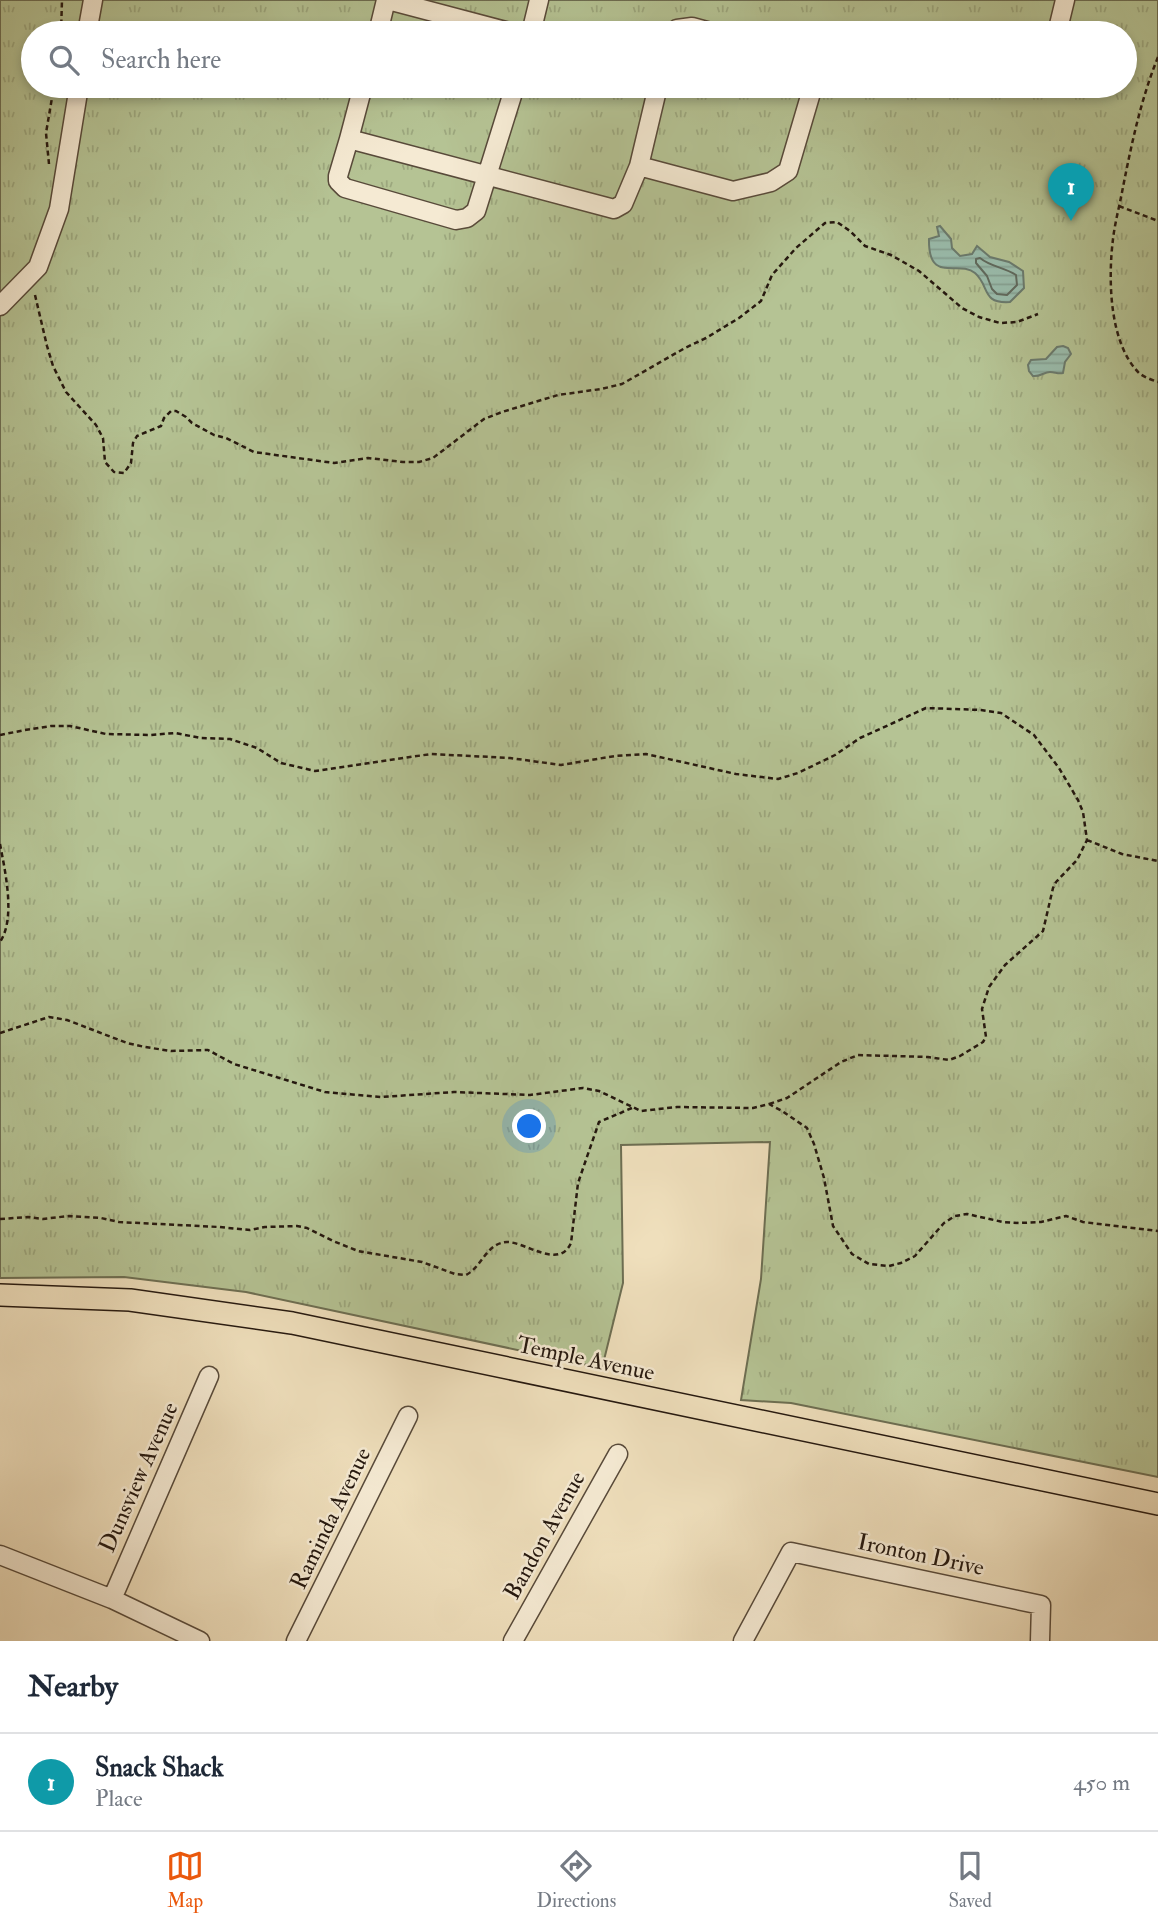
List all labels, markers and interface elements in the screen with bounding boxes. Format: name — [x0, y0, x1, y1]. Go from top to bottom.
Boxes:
search box — [21, 21, 1137, 98]
icon: search — [45, 41, 83, 79]
text: Search here — [101, 44, 221, 76]
pin: 1 — [1048, 163, 1094, 221]
your location — [512, 1109, 546, 1143]
street label: Temple Avenue — [514, 1330, 658, 1388]
street label: Dunsview Avenue — [92, 1397, 185, 1557]
street label: Raminda Avenue — [284, 1442, 377, 1594]
street label: Bandon Avenue — [497, 1466, 592, 1604]
street label: Ironton Drive — [855, 1527, 987, 1582]
text: Nearby — [28, 1668, 118, 1705]
text: Snack Shack — [95, 1752, 224, 1784]
text: 1 — [47, 1768, 55, 1797]
text: 450 m — [1073, 1768, 1130, 1797]
text: Place — [95, 1784, 143, 1813]
tab: Map — [166, 1847, 204, 1913]
tab: Directions — [536, 1847, 616, 1913]
tab: Saved — [948, 1847, 992, 1913]

